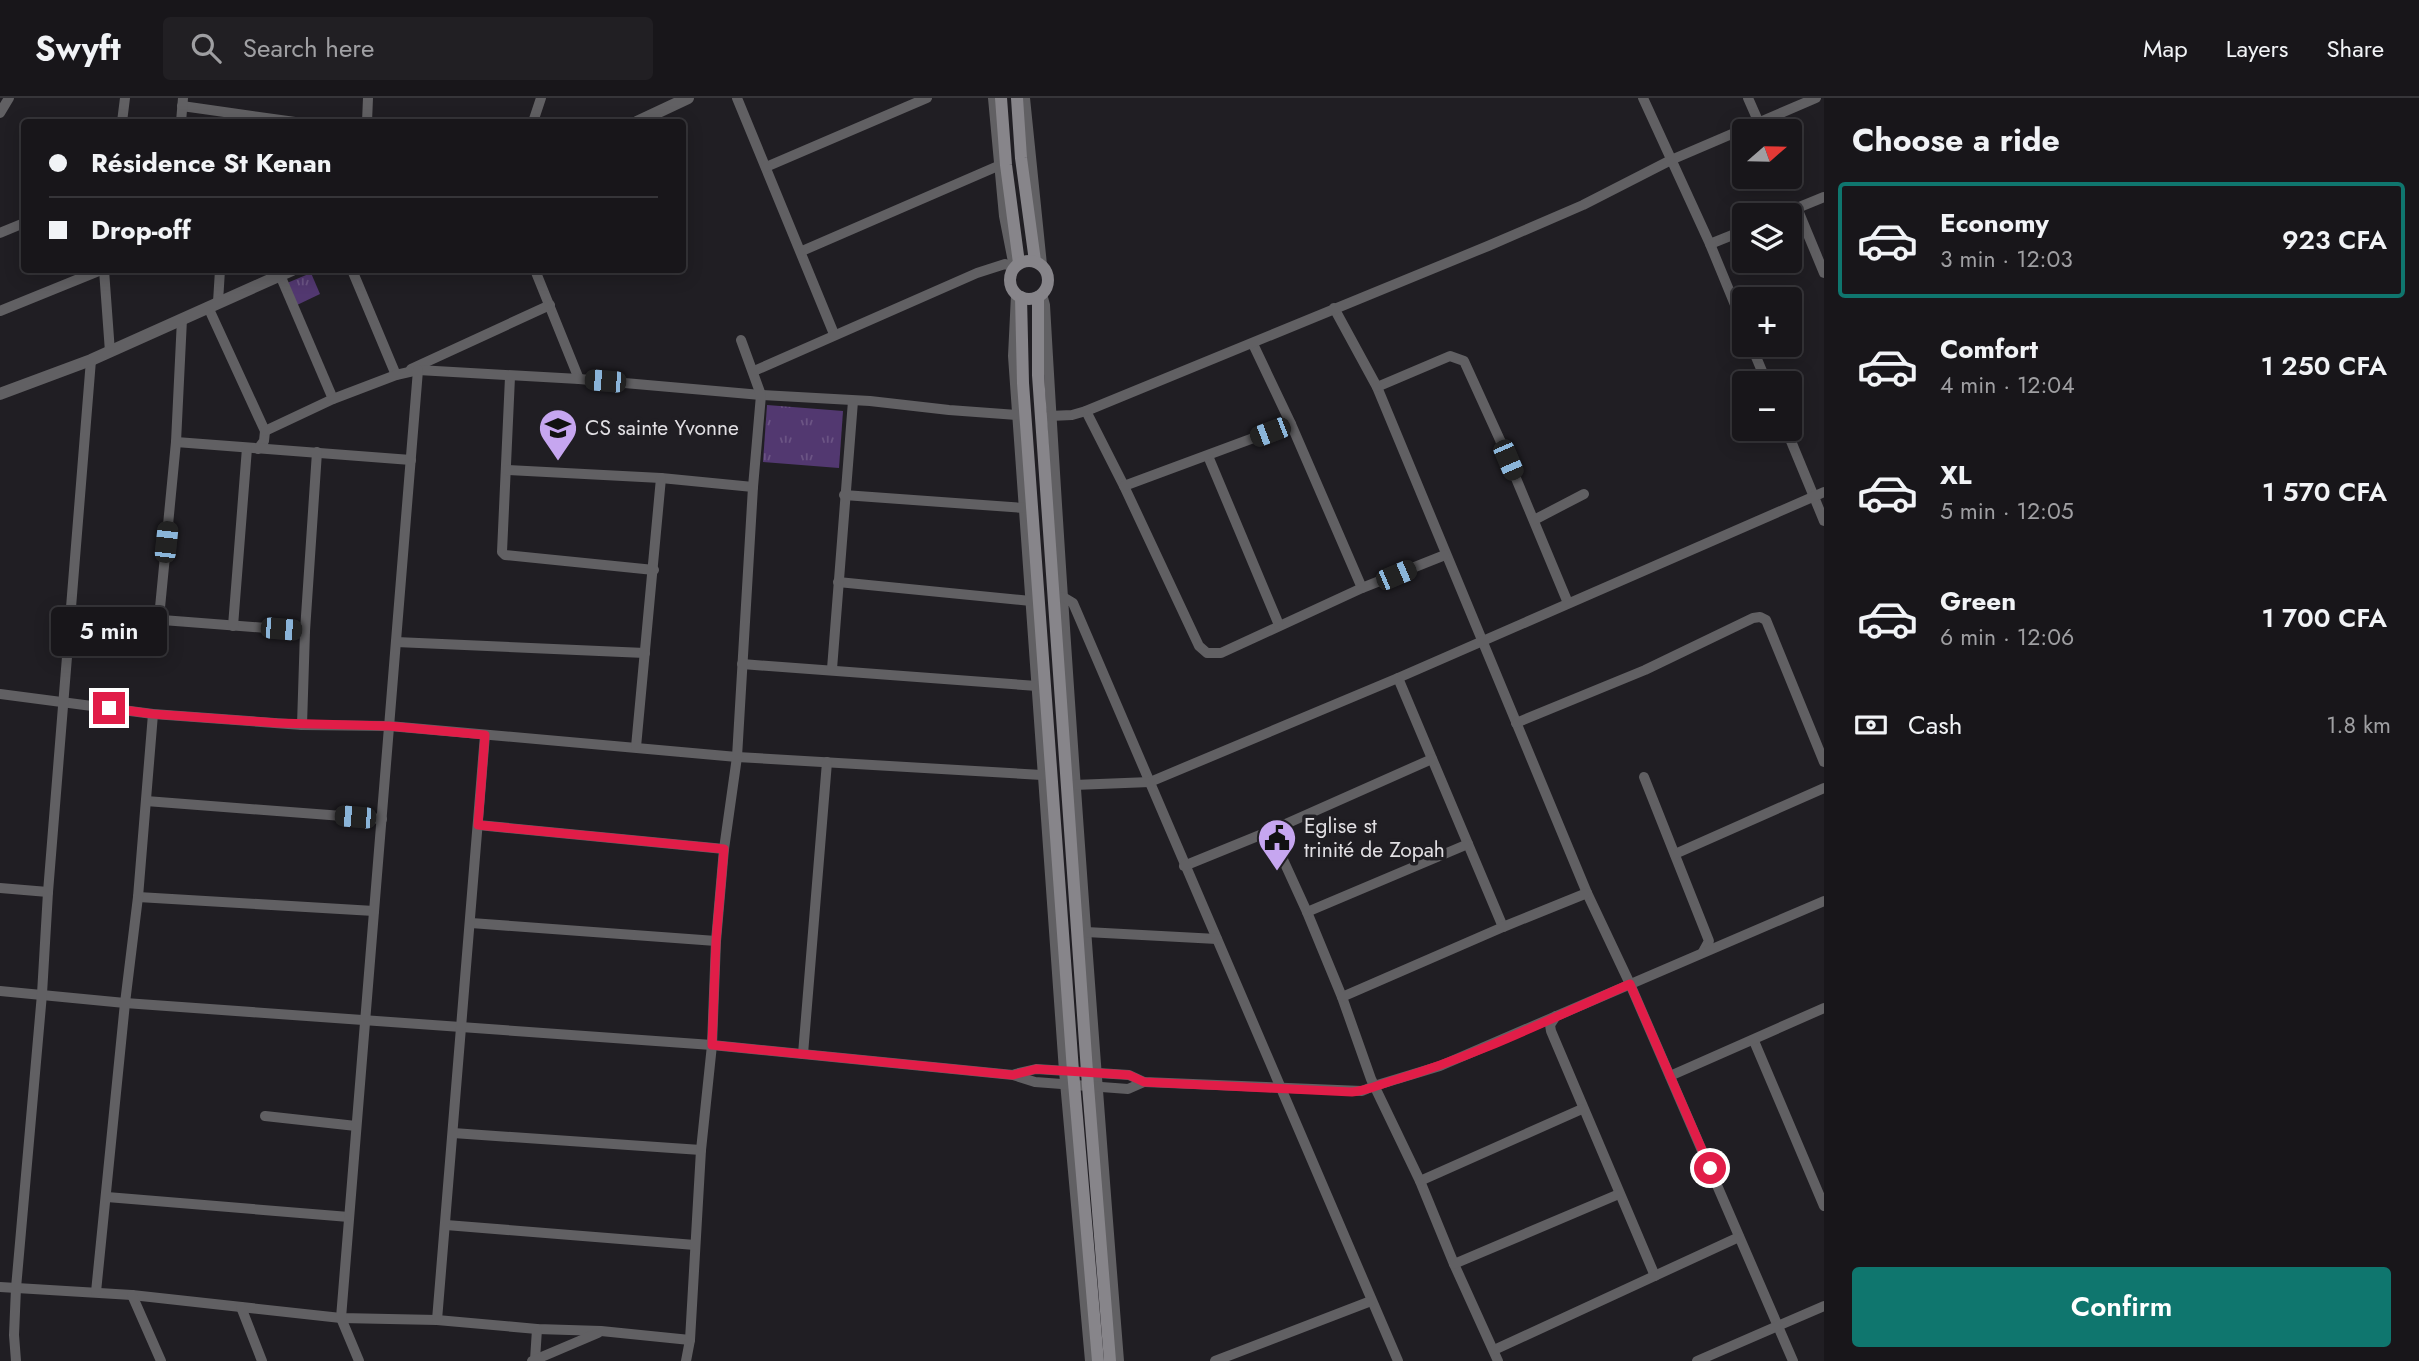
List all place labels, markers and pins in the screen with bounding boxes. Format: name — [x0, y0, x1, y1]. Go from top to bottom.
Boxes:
school or university icon: CS sainte Yvonne — [537, 407, 579, 462]
place label: CS sainte Yvonne — [585, 413, 739, 443]
place label: Eglise st trinité de Zopah — [1304, 811, 1445, 865]
public building icon: Eglise st trinité de Zopah — [1256, 817, 1298, 872]

